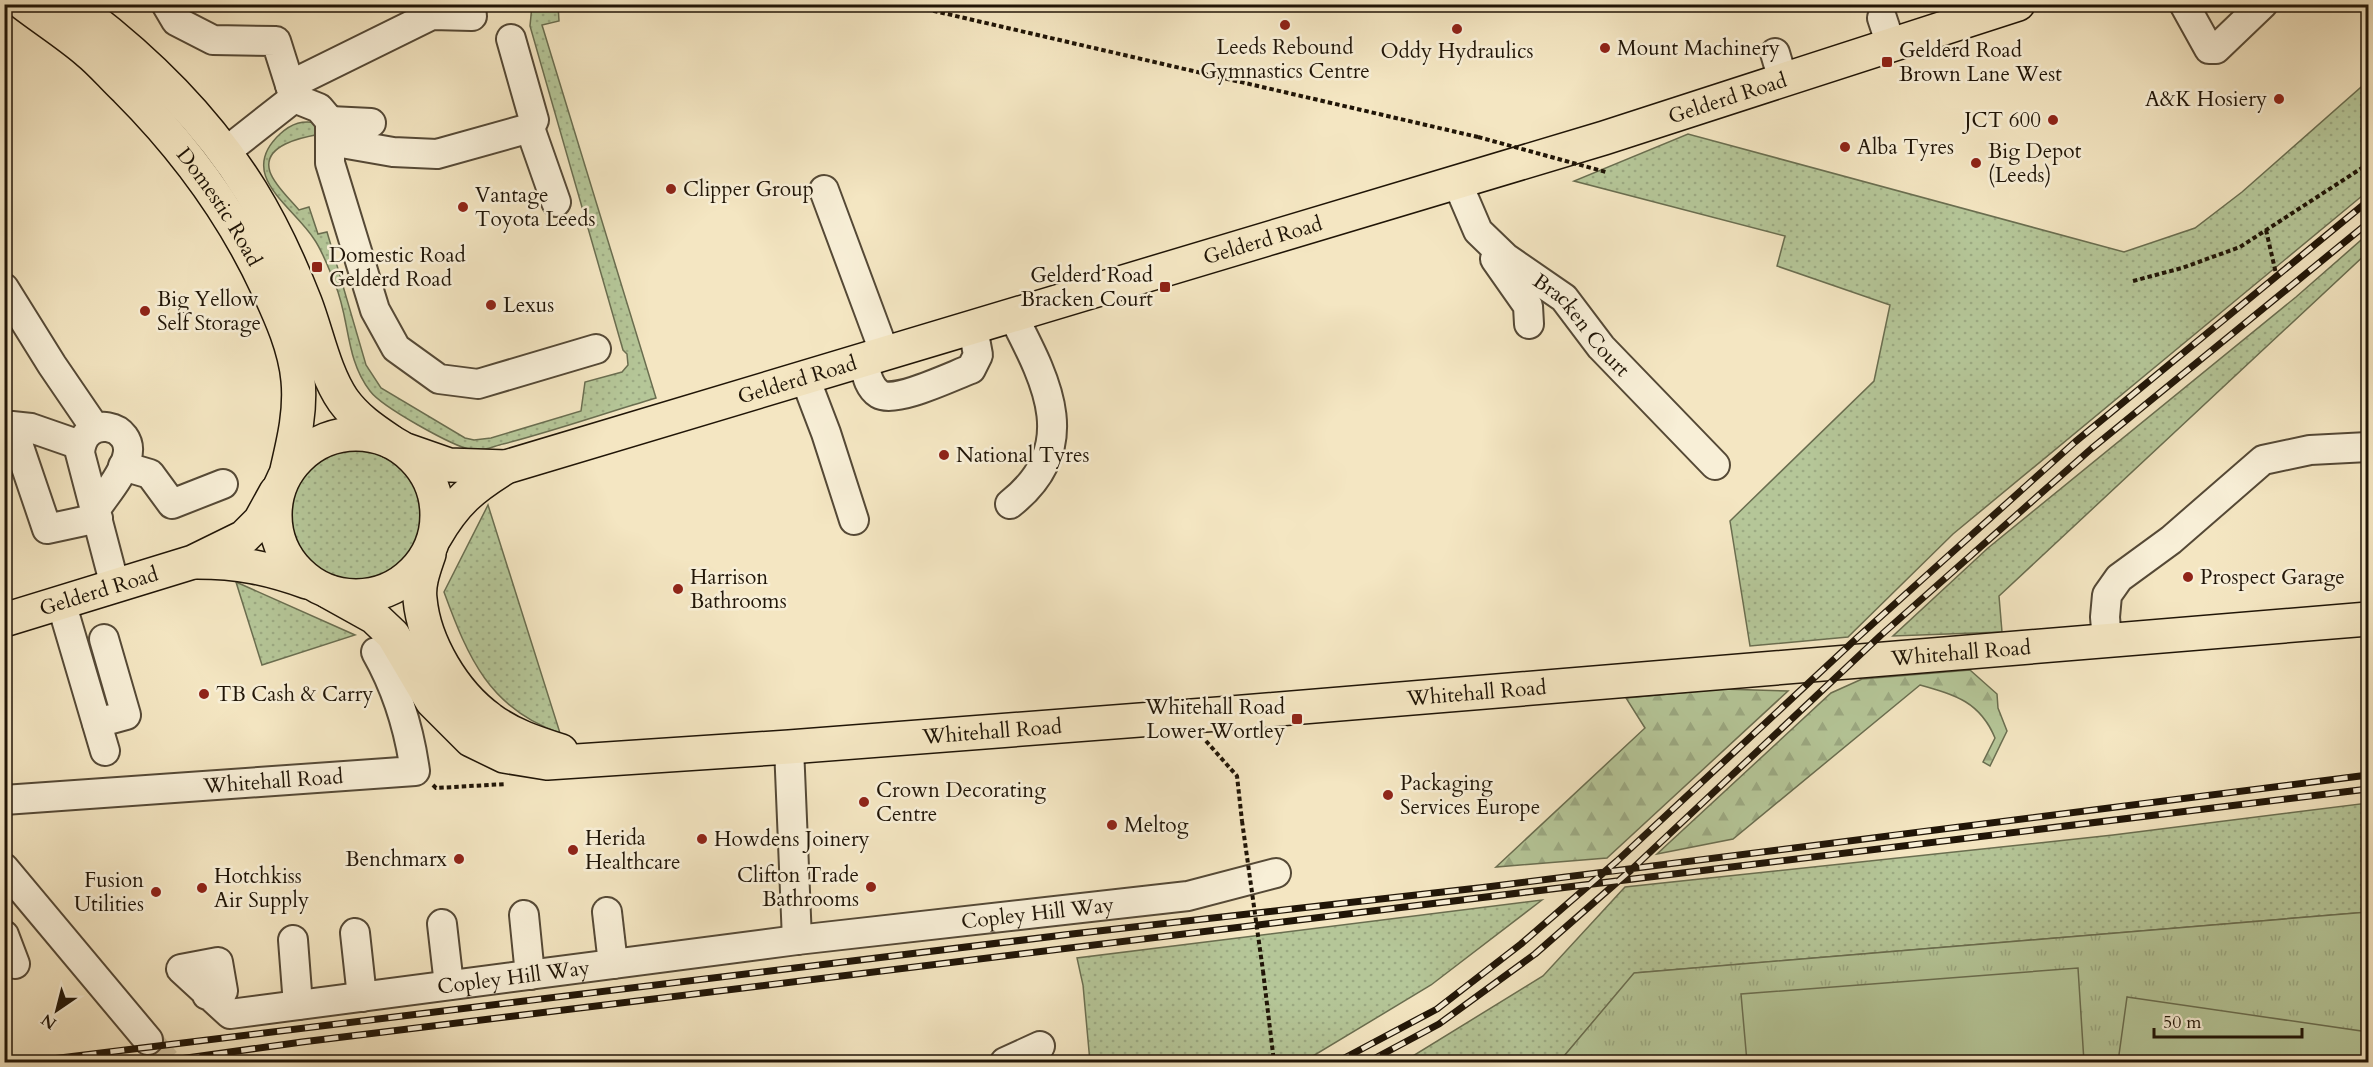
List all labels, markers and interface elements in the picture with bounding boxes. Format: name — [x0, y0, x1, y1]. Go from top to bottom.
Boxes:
marker: Leeds Rebound Gymnastics Centre — [1278, 18, 1292, 32]
marker: Oddy Hydraulics — [1450, 22, 1464, 36]
place label: Leeds Rebound Gymnastics Centre — [1200, 33, 1370, 86]
place label: Mount Machinery — [1617, 34, 1780, 63]
place label: Gelderd Road Brown Lane West — [1899, 36, 2062, 89]
place label: Oddy Hydraulics — [1380, 37, 1534, 66]
marker: Mount Machinery — [1598, 41, 1612, 55]
marker: Gelderd Road Brown Lane West — [1880, 55, 1894, 69]
street label: Gelderd Road — [1665, 66, 1791, 131]
place label: A&K Hosiery — [2145, 85, 2267, 114]
marker: A&K Hosiery — [2272, 92, 2286, 106]
place label: JCT 600 — [1962, 106, 2041, 135]
marker: JCT 600 — [2046, 113, 2060, 127]
place label: Alba Tyres — [1857, 133, 1954, 162]
place label: Big Depot (Leeds) — [1988, 137, 2082, 190]
marker: Alba Tyres — [1838, 140, 1852, 154]
street label: Domestic Road — [170, 142, 268, 271]
marker: Big Depot (Leeds) — [1969, 156, 1983, 170]
place label: Clipper Group — [683, 175, 814, 204]
place label: Vantage Toyota Leeds — [475, 181, 596, 234]
marker: Clipper Group — [664, 182, 678, 196]
marker: Vantage Toyota Leeds — [456, 200, 470, 214]
street label: Gelderd Road — [1200, 209, 1326, 272]
place label: Domestic Road Gelderd Road — [329, 241, 466, 294]
marker: Domestic Road Gelderd Road — [310, 260, 324, 274]
place label: Gelderd Road Bracken Court — [1021, 261, 1153, 314]
street label: Bracken Court — [1527, 267, 1636, 384]
marker: Gelderd Road Bracken Court — [1158, 280, 1172, 294]
place label: Big Yellow Self Storage — [157, 285, 261, 338]
place label: Lexus — [503, 291, 554, 320]
marker: Lexus — [484, 298, 498, 312]
marker: Big Yellow Self Storage — [138, 304, 152, 318]
street label: Gelderd Road — [734, 349, 860, 412]
place label: National Tyres — [956, 441, 1090, 470]
marker: National Tyres — [937, 448, 951, 462]
street label: Gelderd Road — [36, 560, 162, 623]
place label: Harrison Bathrooms — [690, 563, 787, 616]
place label: Prospect Garage — [2200, 563, 2345, 592]
marker: Prospect Garage — [2181, 570, 2195, 584]
marker: Harrison Bathrooms — [671, 582, 685, 596]
street label: Whitehall Road — [1889, 633, 2032, 673]
street label: Whitehall Road — [1405, 673, 1548, 713]
place label: TB Cash & Carry — [216, 680, 373, 709]
marker: TB Cash & Carry — [197, 687, 211, 701]
place label: Whitehall Road Lower Wortley — [1144, 693, 1285, 746]
street label: Whitehall Road — [920, 712, 1063, 752]
marker: Whitehall Road Lower Wortley — [1290, 712, 1304, 726]
street label: Whitehall Road — [202, 762, 344, 801]
place label: Packaging Services Europe — [1400, 769, 1540, 822]
place label: Crown Decorating Centre — [876, 776, 1046, 829]
marker: Packaging Services Europe — [1381, 788, 1395, 802]
marker: Crown Decorating Centre — [857, 795, 871, 809]
place label: Meltog — [1124, 811, 1189, 840]
marker: Meltog — [1105, 818, 1119, 832]
place label: Herida Healthcare — [585, 824, 681, 877]
place label: Howdens Joinery — [714, 825, 870, 854]
marker: Howdens Joinery — [695, 832, 709, 846]
marker: Herida Healthcare — [566, 843, 580, 857]
place label: Benchmarx — [345, 845, 448, 874]
marker: Benchmarx — [452, 852, 466, 866]
place label: Clifton Trade Bathrooms — [737, 861, 859, 914]
place label: Hotchkiss Air Supply — [214, 862, 309, 915]
place label: Fusion Utilities — [74, 866, 144, 919]
marker: Clifton Trade Bathrooms — [864, 880, 878, 894]
marker: Hotchkiss Air Supply — [195, 881, 209, 895]
marker: Fusion Utilities — [149, 885, 163, 899]
street label: Copley Hill Way — [960, 890, 1115, 936]
street label: Copley Hill Way — [436, 953, 592, 1002]
north arrow — [27, 980, 87, 1040]
scale bar — [2154, 1001, 2302, 1039]
text: N — [37, 1008, 61, 1034]
text: 50 m — [2163, 1010, 2202, 1035]

